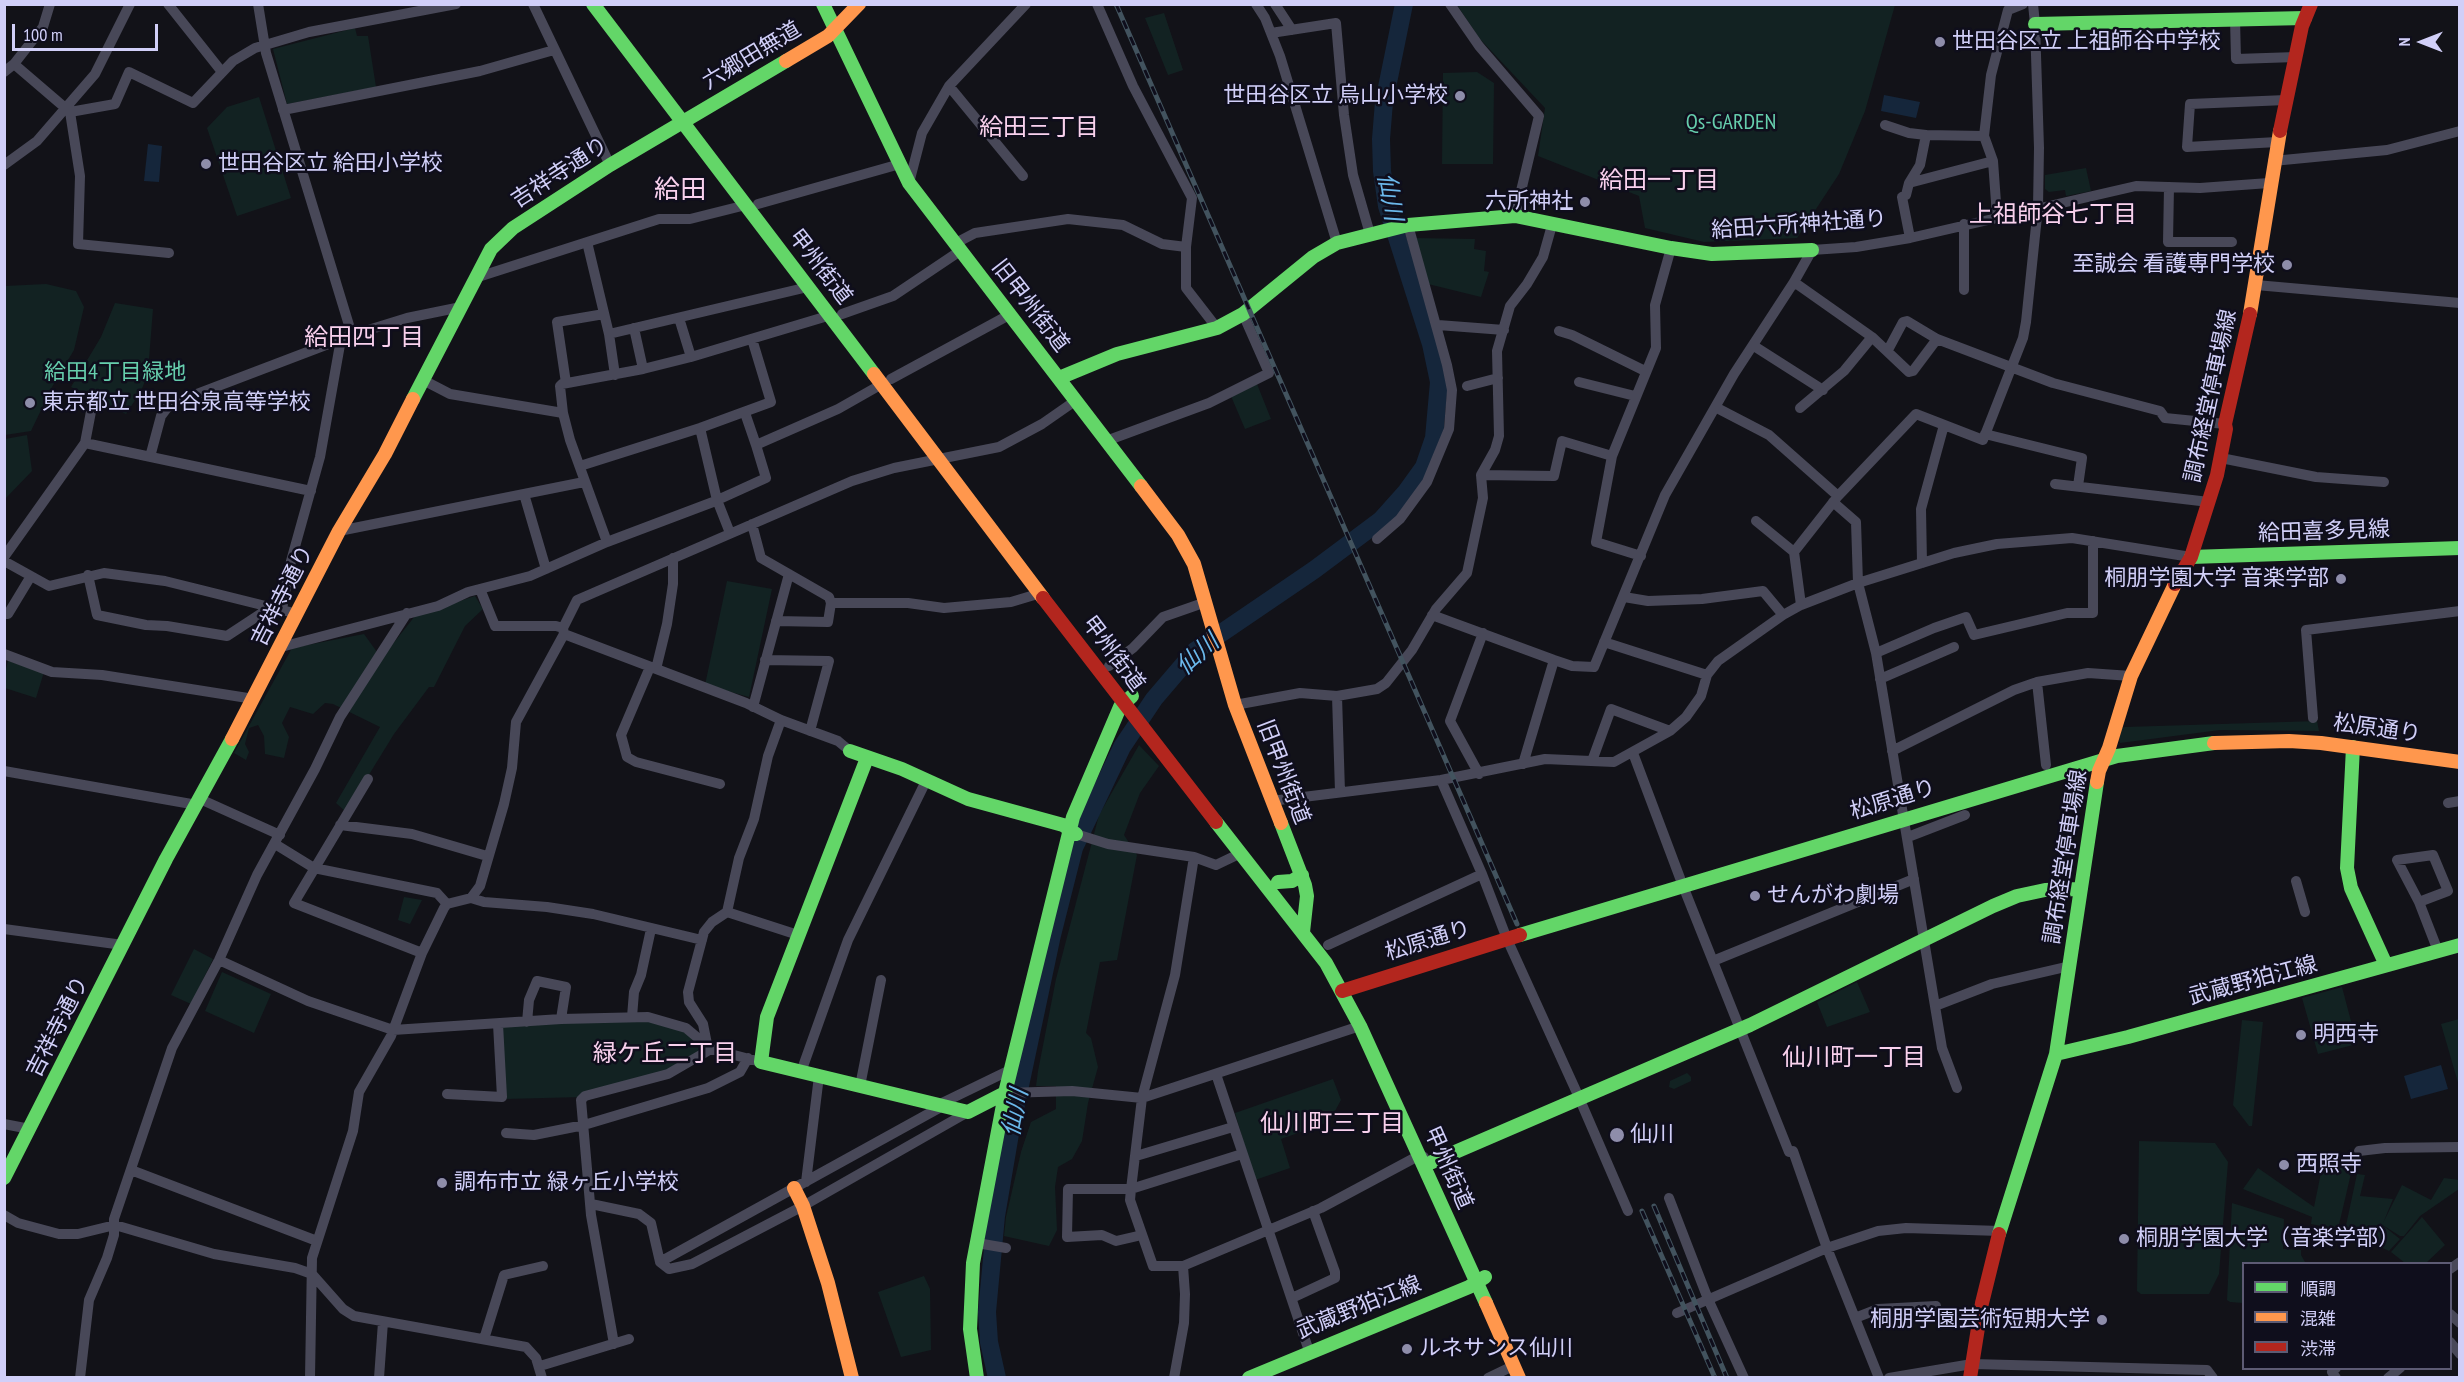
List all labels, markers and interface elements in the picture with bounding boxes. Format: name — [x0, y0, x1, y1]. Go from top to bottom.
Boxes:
scale bar — [15, 12, 160, 50]
north arrow — [2392, 12, 2452, 72]
street label: 六郷田無道 — [698, 16, 806, 96]
text: 100 m — [23, 23, 63, 46]
place label: 世田谷区立 上祖師谷中学校 — [1952, 29, 2221, 55]
marker: 世田谷区立 上祖師谷中学校 — [1933, 35, 1947, 49]
text: N — [2394, 38, 2414, 46]
place label: 世田谷区立 烏山小学校 — [1223, 83, 1448, 109]
marker: 世田谷区立 烏山小学校 — [1453, 89, 1467, 103]
park label: Qs-GARDEN — [1686, 110, 1776, 136]
district label: 給田三丁目 — [979, 114, 1099, 142]
street label: 吉祥寺通り — [507, 132, 613, 214]
place label: 世田谷区立 給田小学校 — [218, 151, 443, 177]
marker: 世田谷区立 給田小学校 — [199, 157, 213, 171]
district label: 給田一丁目 — [1599, 167, 1719, 195]
water label: 仙川 — [1371, 171, 1407, 223]
district label: 給田 — [654, 175, 706, 207]
place label: 六所神社 — [1485, 189, 1573, 215]
marker: 六所神社 — [1578, 195, 1592, 209]
district label: 上祖師谷七丁目 — [1969, 201, 2137, 229]
street label: 給田六所神社通り — [1710, 206, 1888, 244]
street label: 甲州街道 — [783, 224, 857, 310]
place label: 至誠会 看護専門学校 — [2072, 252, 2275, 278]
street label: 旧甲州街道 — [986, 255, 1074, 357]
marker: 至誠会 看護専門学校 — [2280, 258, 2294, 272]
street label: 調布経堂停車場線 — [2180, 307, 2242, 485]
district label: 給田四丁目 — [304, 324, 424, 352]
park label: 給田4丁目緑地 — [44, 360, 186, 386]
place label: 東京都立 世田谷泉高等学校 — [42, 390, 311, 416]
marker: 東京都立 世田谷泉高等学校 — [23, 396, 37, 410]
street label: 給田喜多見線 — [2258, 517, 2390, 547]
street label: 吉祥寺通り — [246, 541, 320, 651]
place label: 桐朋学園大学 音楽学部 — [2104, 566, 2329, 592]
marker: 桐朋学園大学 音楽学部 — [2334, 572, 2348, 586]
street label: 甲州街道 — [1076, 611, 1150, 697]
water label: 仙川 — [1171, 628, 1225, 682]
street label: 松原通り — [2332, 710, 2422, 748]
street label: 旧甲州街道 — [1251, 716, 1315, 828]
street label: 調布経堂停車場線 — [2039, 768, 2093, 946]
street label: 松原通り — [1847, 775, 1939, 825]
place label: せんがわ劇場 — [1767, 883, 1899, 909]
marker: せんがわ劇場 — [1748, 889, 1762, 903]
street label: 松原通り — [1382, 916, 1474, 966]
street label: 武蔵野狛江線 — [2186, 951, 2320, 1011]
street label: 吉祥寺通り — [21, 972, 95, 1082]
place label: 明西寺 — [2313, 1022, 2379, 1048]
marker: 明西寺 — [2294, 1028, 2308, 1042]
district label: 緑ケ丘二丁目 — [593, 1040, 737, 1068]
district label: 仙川町一丁目 — [1782, 1044, 1926, 1072]
water label: 仙川 — [997, 1087, 1035, 1139]
district label: 仙川町三丁目 — [1260, 1110, 1404, 1138]
street label: 甲州街道 — [1418, 1122, 1478, 1214]
place label: 仙川 — [1630, 1122, 1674, 1148]
marker: 仙川 — [1608, 1126, 1626, 1144]
place label: 西照寺 — [2296, 1152, 2362, 1178]
marker: 西照寺 — [2277, 1158, 2291, 1172]
place label: 調布市立 緑ヶ丘小学校 — [454, 1170, 679, 1196]
marker: 調布市立 緑ヶ丘小学校 — [435, 1176, 449, 1190]
place label: 桐朋学園大学（音楽学部） — [2136, 1226, 2400, 1252]
marker: 桐朋学園大学（音楽学部） — [2117, 1232, 2131, 1246]
legend — [2242, 1262, 2452, 1370]
street label: 武蔵野狛江線 — [1293, 1271, 1425, 1345]
text: 順調 — [2300, 1277, 2336, 1300]
place label: 桐朋学園芸術短期大学 — [1870, 1307, 2090, 1333]
text: 混雑 — [2300, 1307, 2336, 1330]
marker: 桐朋学園芸術短期大学 — [2095, 1313, 2109, 1327]
place label: ルネサンス仙川 — [1419, 1336, 1573, 1362]
text: 渋滞 — [2300, 1337, 2336, 1360]
marker: ルネサンス仙川 — [1400, 1342, 1414, 1356]

